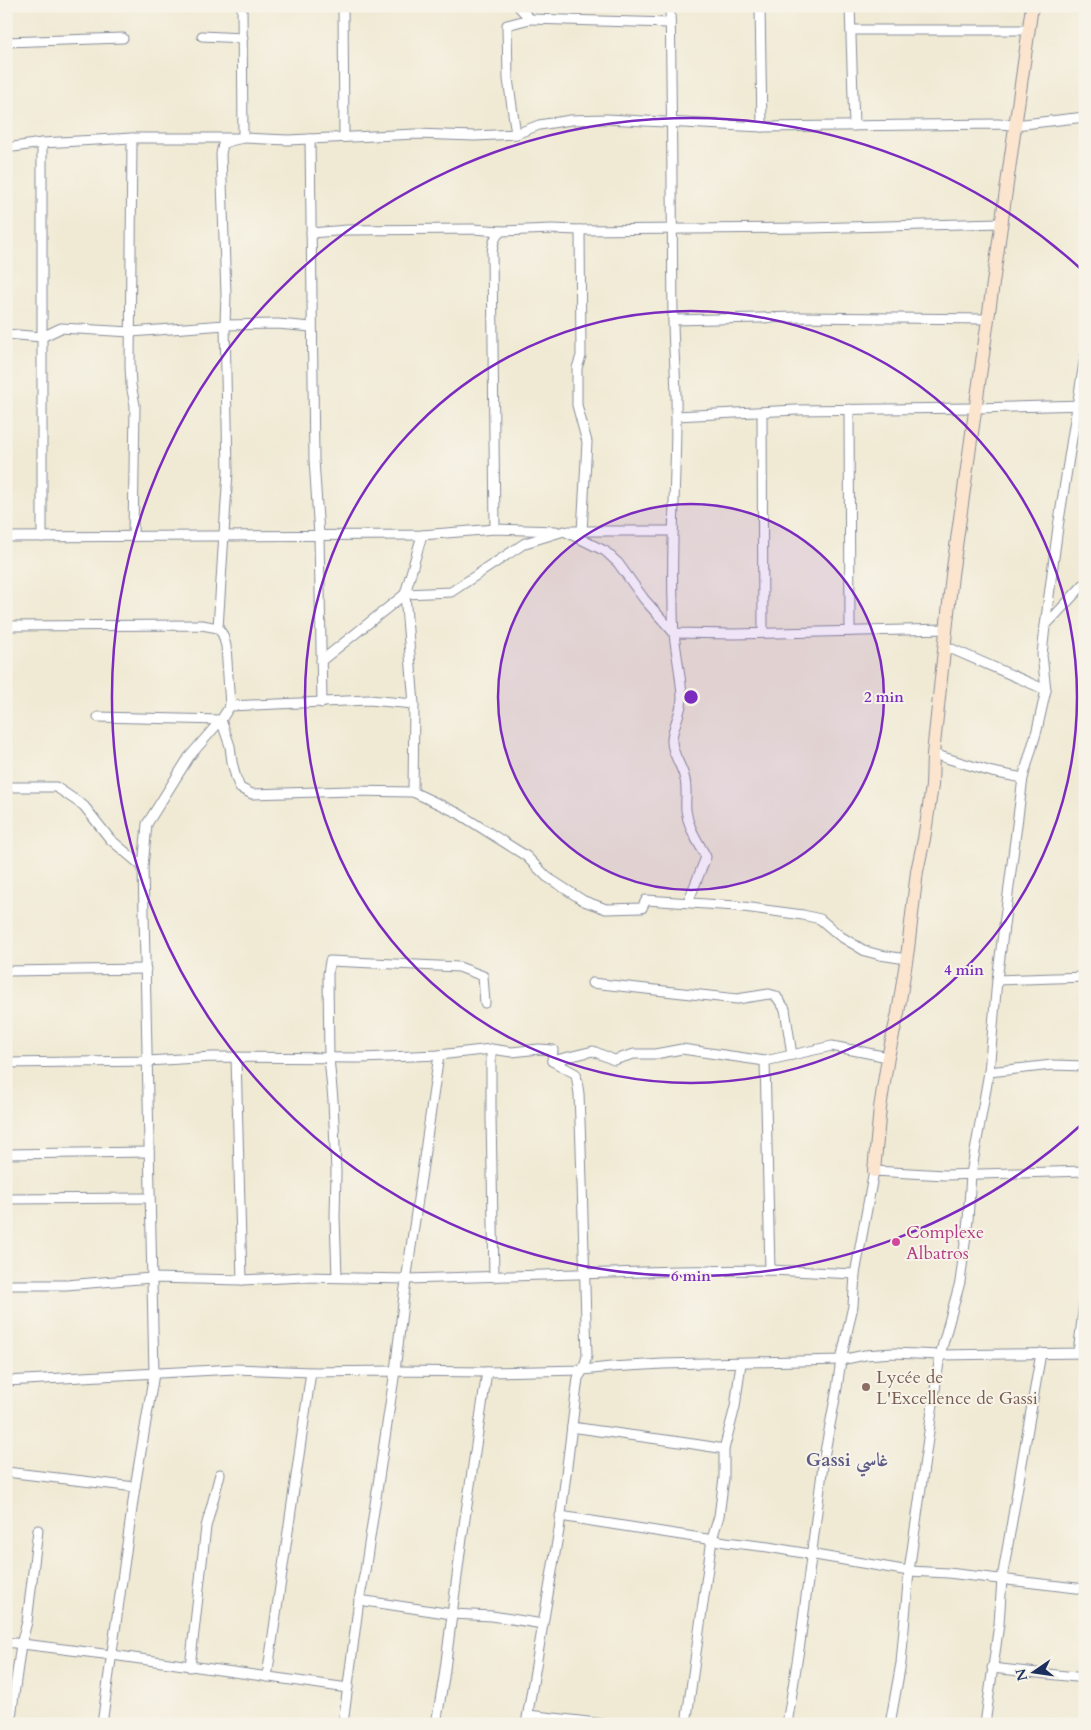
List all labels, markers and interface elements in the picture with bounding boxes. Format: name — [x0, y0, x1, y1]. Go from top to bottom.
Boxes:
text: 2 min — [864, 687, 904, 707]
centre of rings — [682, 688, 700, 706]
text: 4 min — [944, 960, 984, 980]
place label: Complexe Albatros — [906, 1220, 984, 1266]
marker: Complexe Albatros — [890, 1236, 902, 1248]
text: 6 min — [671, 1266, 711, 1286]
place label: Lycée de L'Excellence de Gassi — [876, 1365, 1038, 1411]
marker: Lycée de L'Excellence de Gassi — [860, 1381, 872, 1393]
district label: Gassi غاسي — [806, 1447, 888, 1477]
north arrow — [1008, 1648, 1058, 1698]
text: N — [1011, 1667, 1032, 1683]

